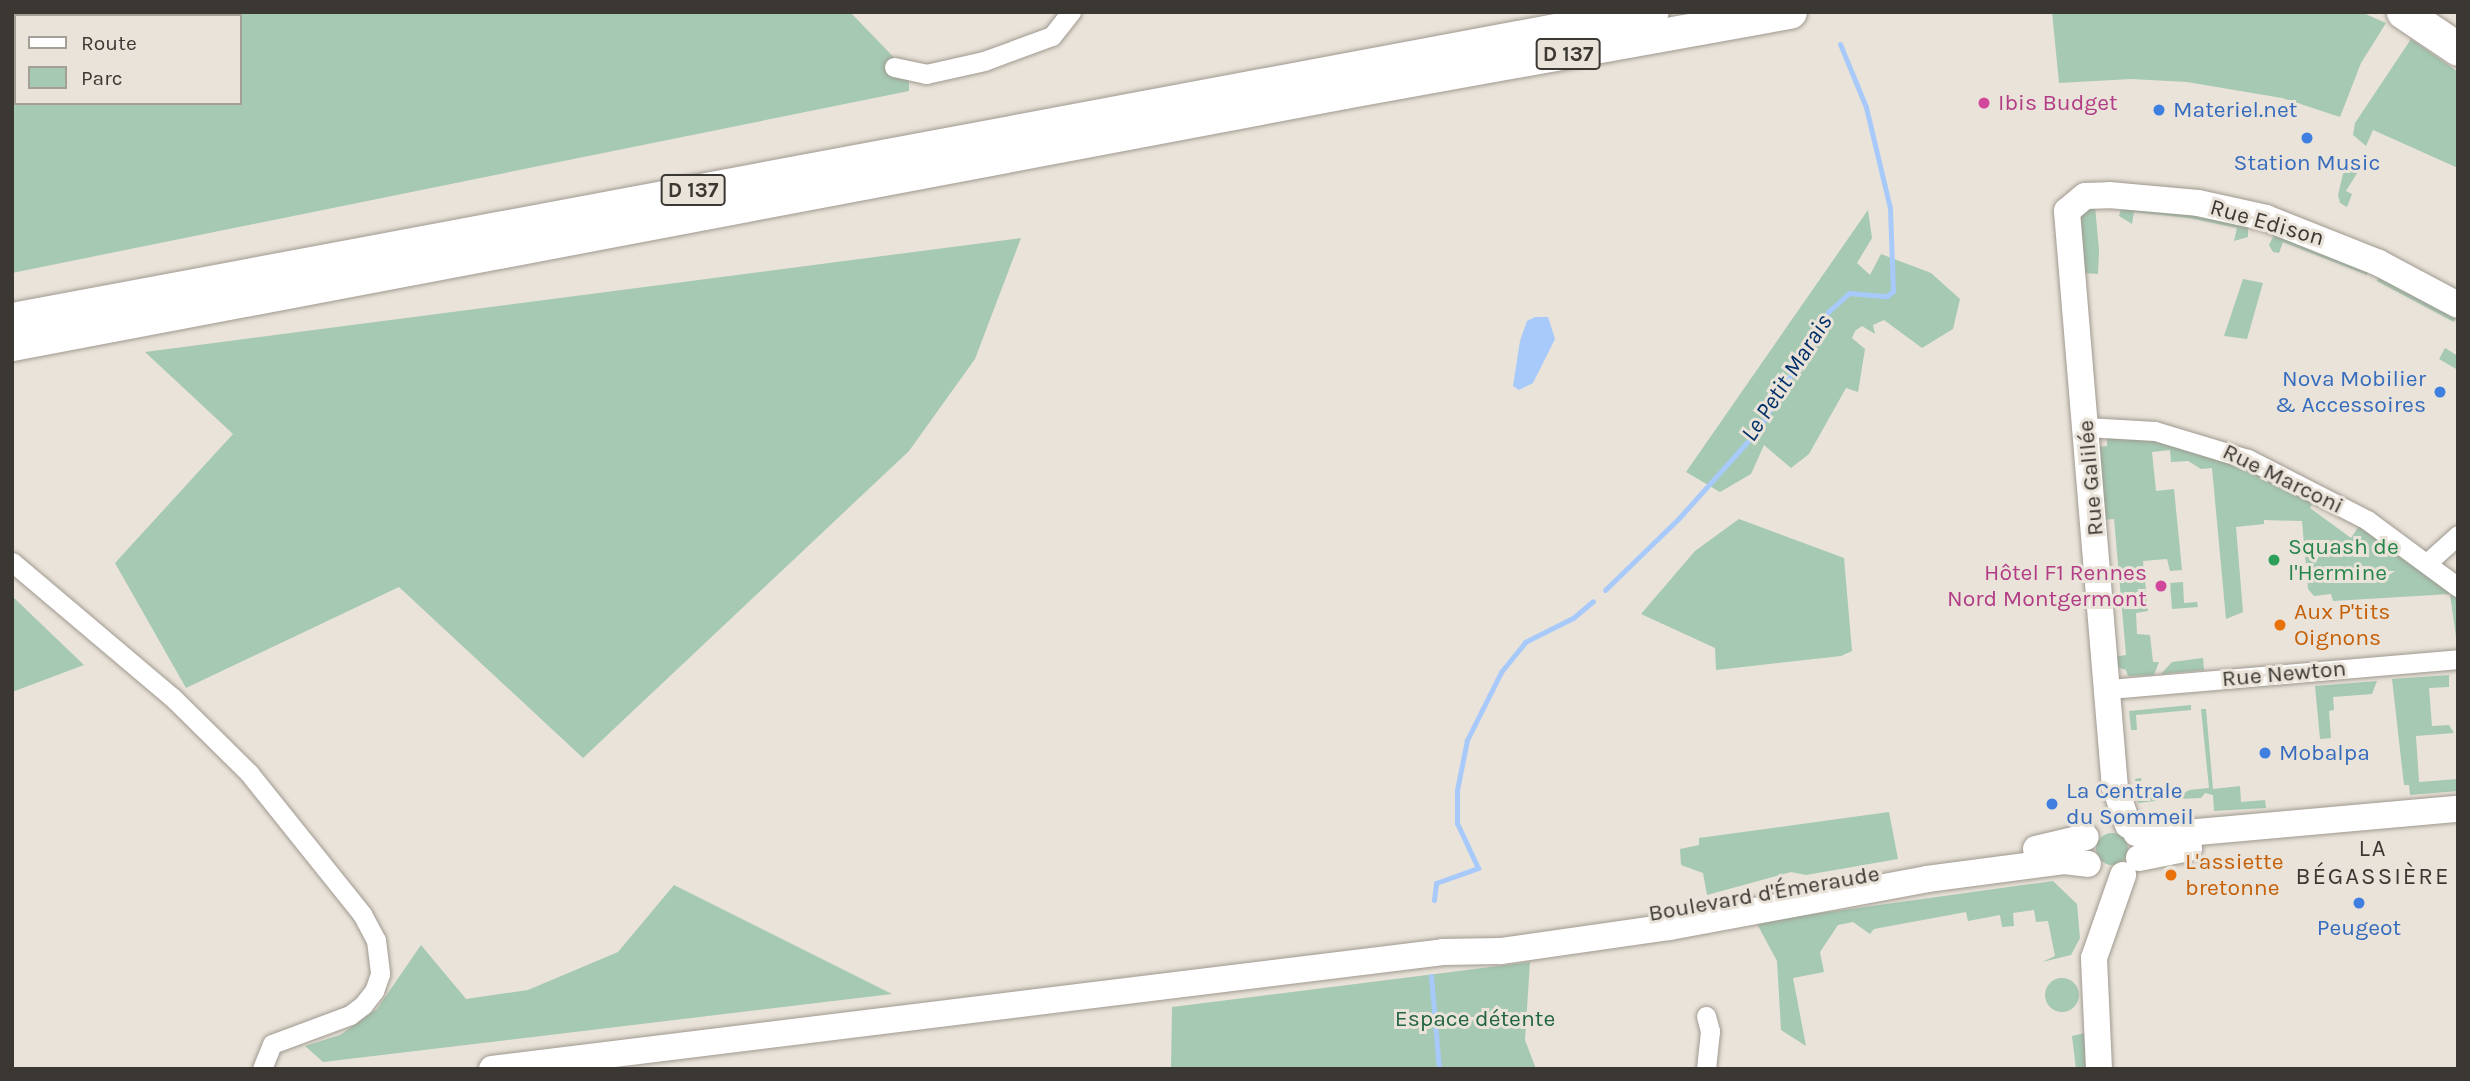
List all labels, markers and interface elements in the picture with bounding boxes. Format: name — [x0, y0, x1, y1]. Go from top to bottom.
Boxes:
legend — [14, 14, 242, 105]
text: Route — [81, 31, 137, 55]
road number: D 137 — [1535, 36, 1601, 72]
text: Parc — [81, 66, 123, 90]
place label: Ibis Budget — [1998, 89, 2118, 117]
marker: Ibis Budget — [1976, 95, 1992, 111]
place label: Materiel.net — [2173, 96, 2297, 124]
marker: Materiel.net — [2151, 102, 2167, 118]
marker: Station Music — [2299, 130, 2315, 146]
place label: Station Music — [2234, 149, 2380, 177]
road number: D 137 — [660, 172, 726, 208]
street label: Rue Edison — [2207, 194, 2327, 252]
water label: Le Petit Marais — [1735, 309, 1839, 447]
place label: Nova Mobilier & Accessoires — [2275, 365, 2426, 419]
marker: Nova Mobilier & Accessoires — [2432, 384, 2448, 400]
street label: Rue Galilée — [2072, 419, 2110, 537]
street label: Rue Marconi — [2218, 438, 2348, 520]
place label: Squash de l'Hermine — [2288, 533, 2399, 587]
marker: Squash de l'Hermine — [2266, 552, 2282, 568]
place label: Hôtel F1 Rennes Nord Montgermont — [1947, 559, 2147, 613]
marker: Hôtel F1 Rennes Nord Montgermont — [2153, 578, 2169, 594]
place label: Aux P'tits Oignons — [2294, 598, 2390, 652]
marker: Aux P'tits Oignons — [2272, 617, 2288, 633]
street label: Rue Newton — [2221, 655, 2347, 693]
place label: Mobalpa — [2279, 739, 2370, 767]
marker: Mobalpa — [2257, 745, 2273, 761]
place label: La Centrale du Sommeil — [2066, 777, 2194, 831]
marker: La Centrale du Sommeil — [2044, 796, 2060, 812]
district label: LA BÉGASSIÈRE — [2297, 835, 2449, 891]
place label: L'assiette bretonne — [2185, 848, 2283, 902]
street label: Boulevard d'Émeraude — [1646, 860, 1882, 928]
marker: L'assiette bretonne — [2163, 867, 2179, 883]
marker: Peugeot — [2351, 895, 2367, 911]
place label: Peugeot — [2317, 914, 2401, 942]
park label: Espace détente — [1395, 1005, 1555, 1033]

